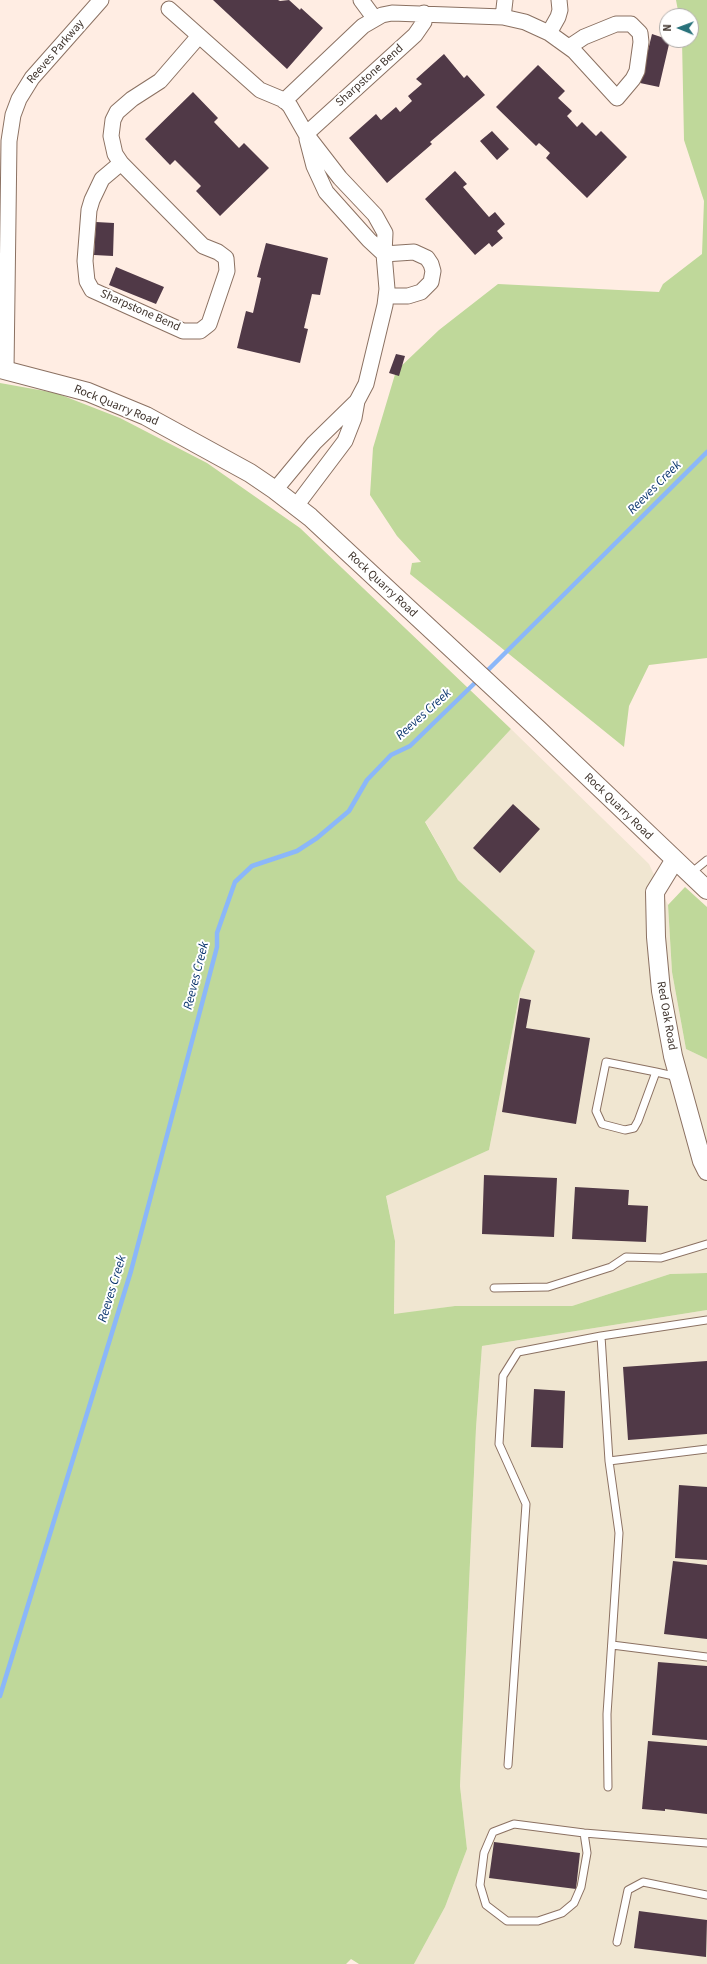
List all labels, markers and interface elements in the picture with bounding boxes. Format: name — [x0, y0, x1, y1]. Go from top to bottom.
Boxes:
north arrow — [659, 8, 699, 48]
street label: Reeves Parkway — [24, 17, 88, 87]
text: N — [660, 24, 675, 32]
street label: Sharpstone Bend — [333, 42, 407, 110]
street label: Sharpstone Bend — [98, 287, 182, 335]
street label: Rock Quarry Road — [72, 382, 160, 430]
water label: Reeves Creek — [625, 458, 685, 518]
street label: Rock Quarry Road — [344, 549, 420, 621]
water label: Reeves Creek — [393, 686, 455, 744]
street label: Rock Quarry Road — [581, 771, 655, 843]
water label: Reeves Creek — [181, 940, 213, 1012]
street label: Red Oak Road — [653, 980, 679, 1052]
water label: Reeves Creek — [95, 1254, 131, 1324]

